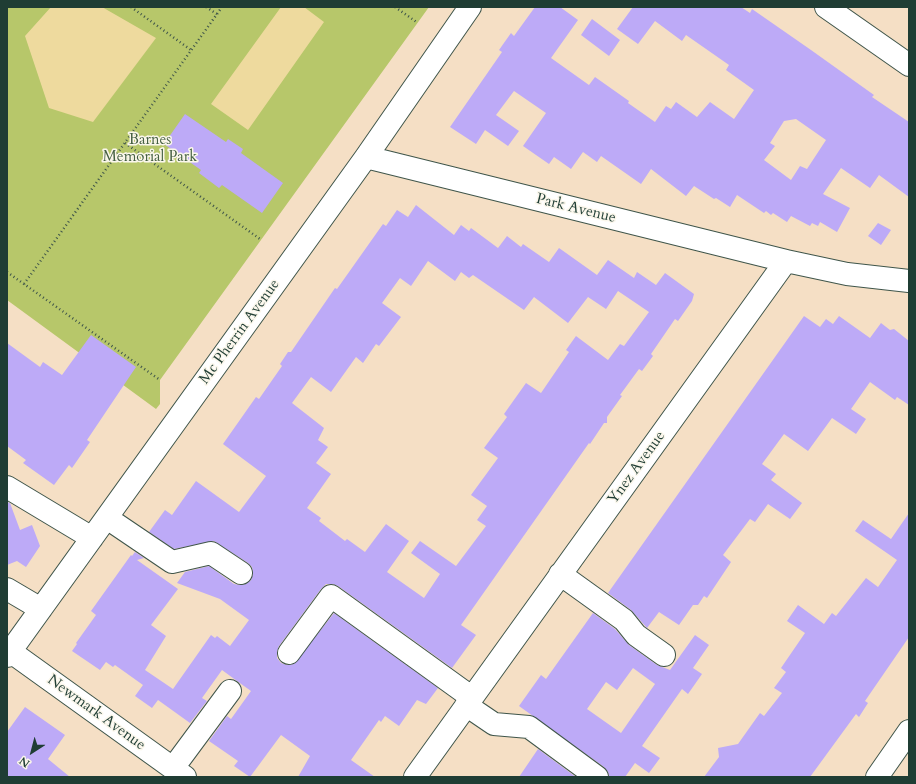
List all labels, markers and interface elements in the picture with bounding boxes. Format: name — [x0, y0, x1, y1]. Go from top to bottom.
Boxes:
park label: Barnes Memorial Park — [103, 132, 197, 167]
street label: Park Avenue — [534, 190, 618, 228]
street label: Mc Pherrin Avenue — [196, 276, 284, 388]
street label: Ynez Avenue — [604, 428, 670, 508]
street label: Newmark Avenue — [43, 671, 149, 755]
north arrow — [12, 732, 52, 772]
text: N — [16, 753, 33, 771]

